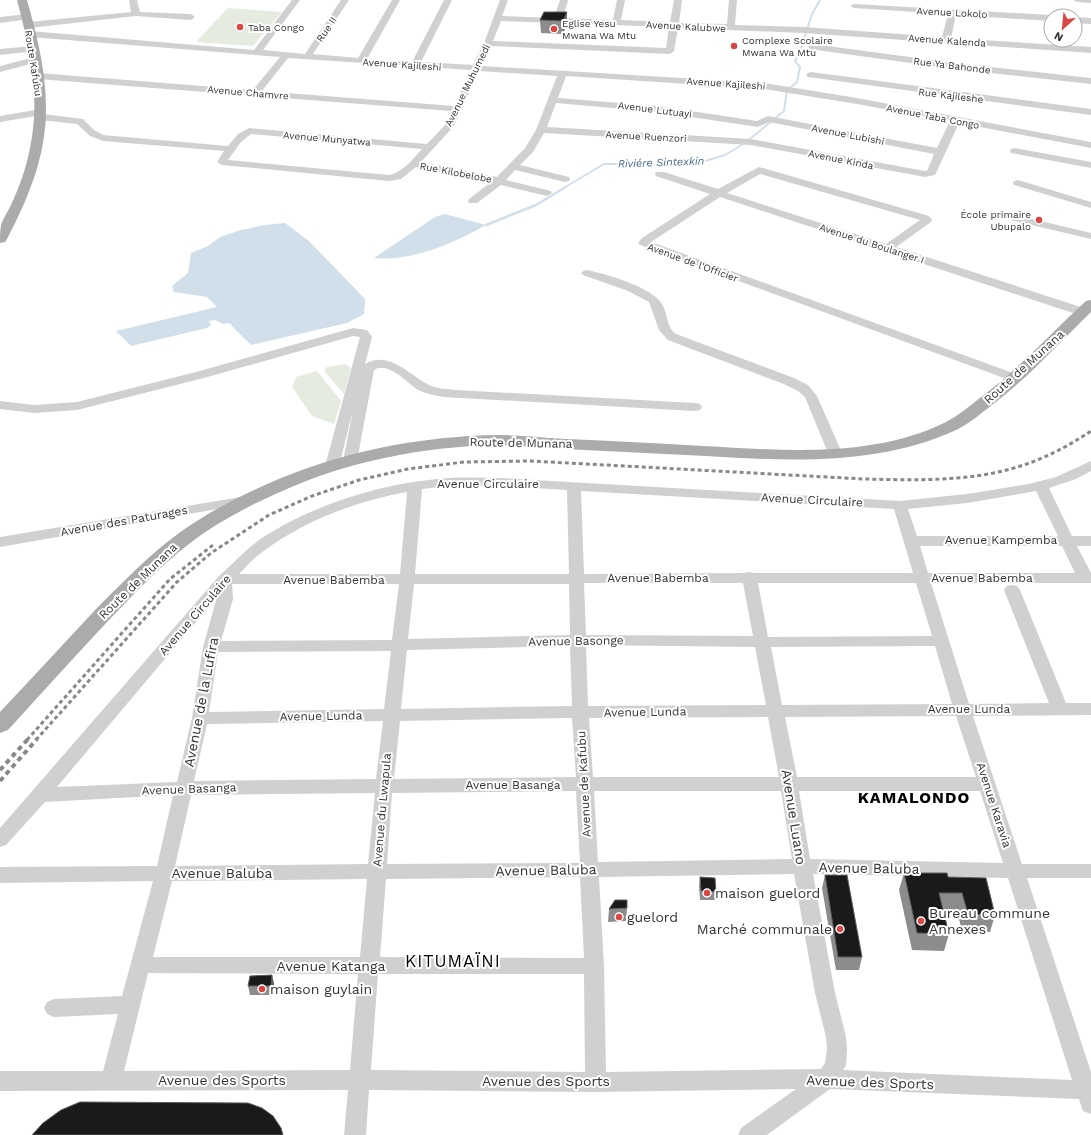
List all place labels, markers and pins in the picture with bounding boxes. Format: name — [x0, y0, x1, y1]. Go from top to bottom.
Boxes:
place label: Eglise Yesu Mwana Wa Mtu — [562, 18, 636, 41]
marker: Taba Congo — [235, 22, 245, 32]
place label: Taba Congo — [248, 22, 304, 33]
marker: Eglise Yesu Mwana Wa Mtu — [549, 24, 559, 34]
place label: Complexe Scolaire Mwana Wa Mtu — [742, 35, 833, 58]
marker: Complexe Scolaire Mwana Wa Mtu — [729, 41, 739, 51]
place label: École primaire Ubupalo — [960, 209, 1031, 232]
marker: École primaire Ubupalo — [1034, 215, 1044, 225]
place label: maison guelord — [715, 885, 820, 901]
marker: maison guelord — [702, 888, 712, 898]
place label: Bureau commune Annexes — [929, 905, 1050, 937]
place label: guelord — [627, 909, 678, 925]
marker: guelord — [614, 912, 624, 922]
marker: Bureau commune Annexes — [916, 916, 926, 926]
place label: Marché communale — [697, 921, 832, 937]
marker: Marché communale — [835, 924, 845, 934]
place label: maison guylain — [270, 981, 372, 997]
marker: maison guylain — [257, 984, 267, 994]

